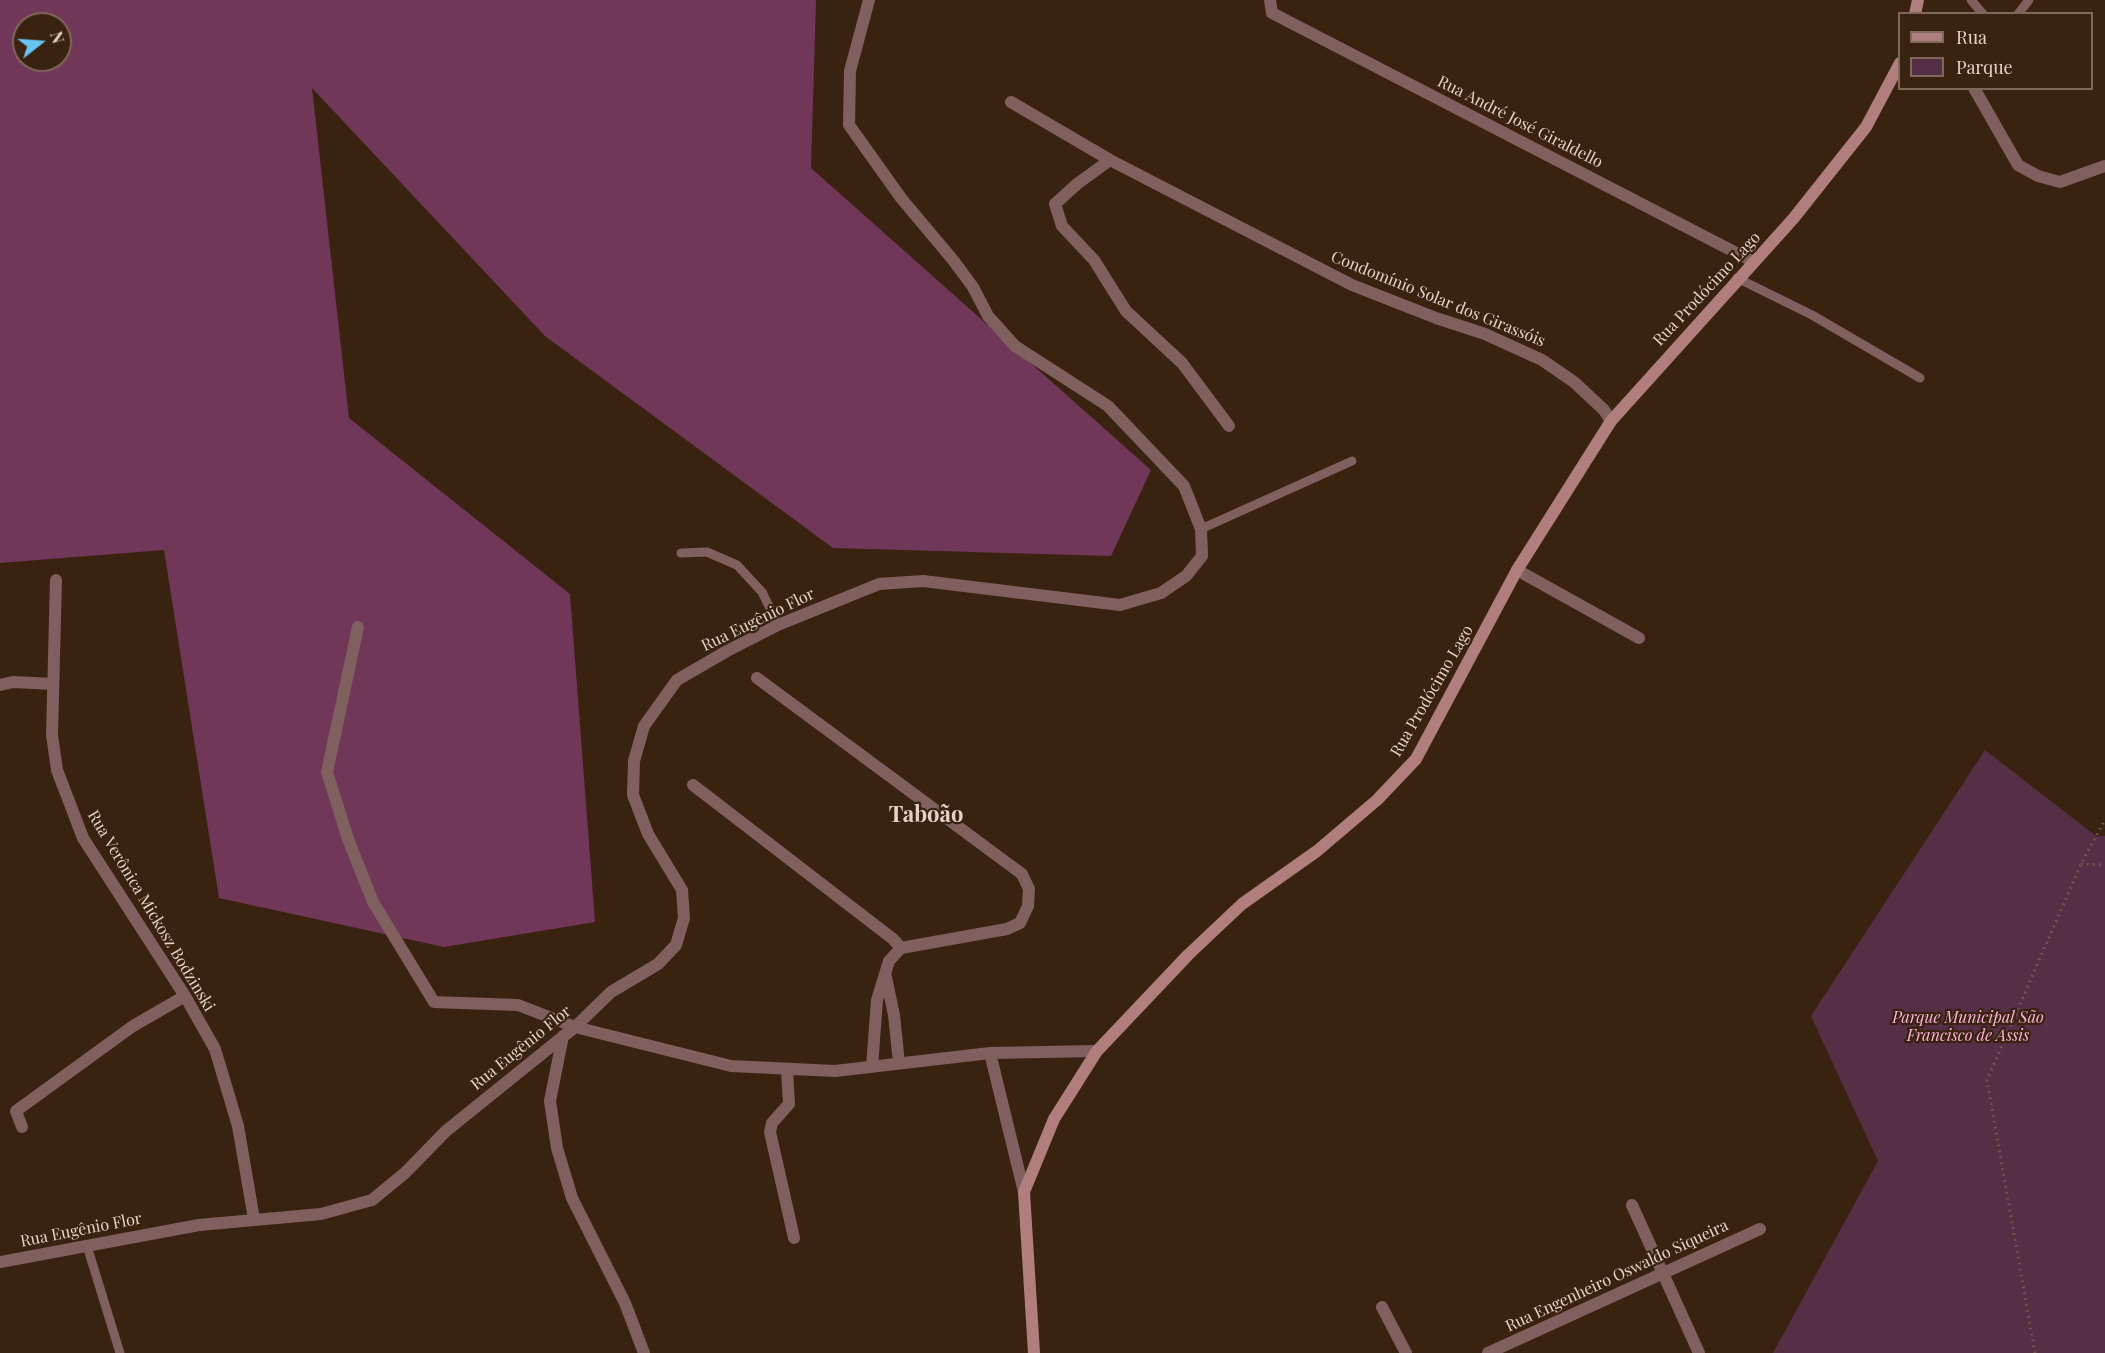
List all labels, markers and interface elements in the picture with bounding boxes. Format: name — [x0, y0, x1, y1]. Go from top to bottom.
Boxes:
north arrow — [12, 12, 72, 72]
legend — [1898, 12, 2093, 90]
text: Rua — [1956, 25, 1987, 49]
text: N — [46, 29, 70, 46]
text: Parque — [1956, 55, 2013, 79]
street label: Rua André José Giraldello — [1434, 72, 1606, 172]
street label: Rua Prodócimo Lago — [1649, 228, 1765, 350]
street label: Condomínio Solar dos Girassóis — [1328, 247, 1548, 351]
street label: Rua Eugênio Flor — [698, 584, 818, 656]
street label: Rua Prodócimo Lago — [1387, 622, 1477, 760]
district label: Taboão — [889, 802, 963, 828]
street label: Rua Verônica Mickosz Bodzinski — [83, 807, 219, 1015]
street label: Rua Eugênio Flor — [467, 1002, 575, 1094]
park label: Parque Municipal São Francisco de Assis — [1892, 1008, 2044, 1046]
street label: Rua Eugênio Flor — [19, 1209, 143, 1251]
street label: Rua Engenheiro Oswaldo Siqueira — [1503, 1216, 1731, 1336]

